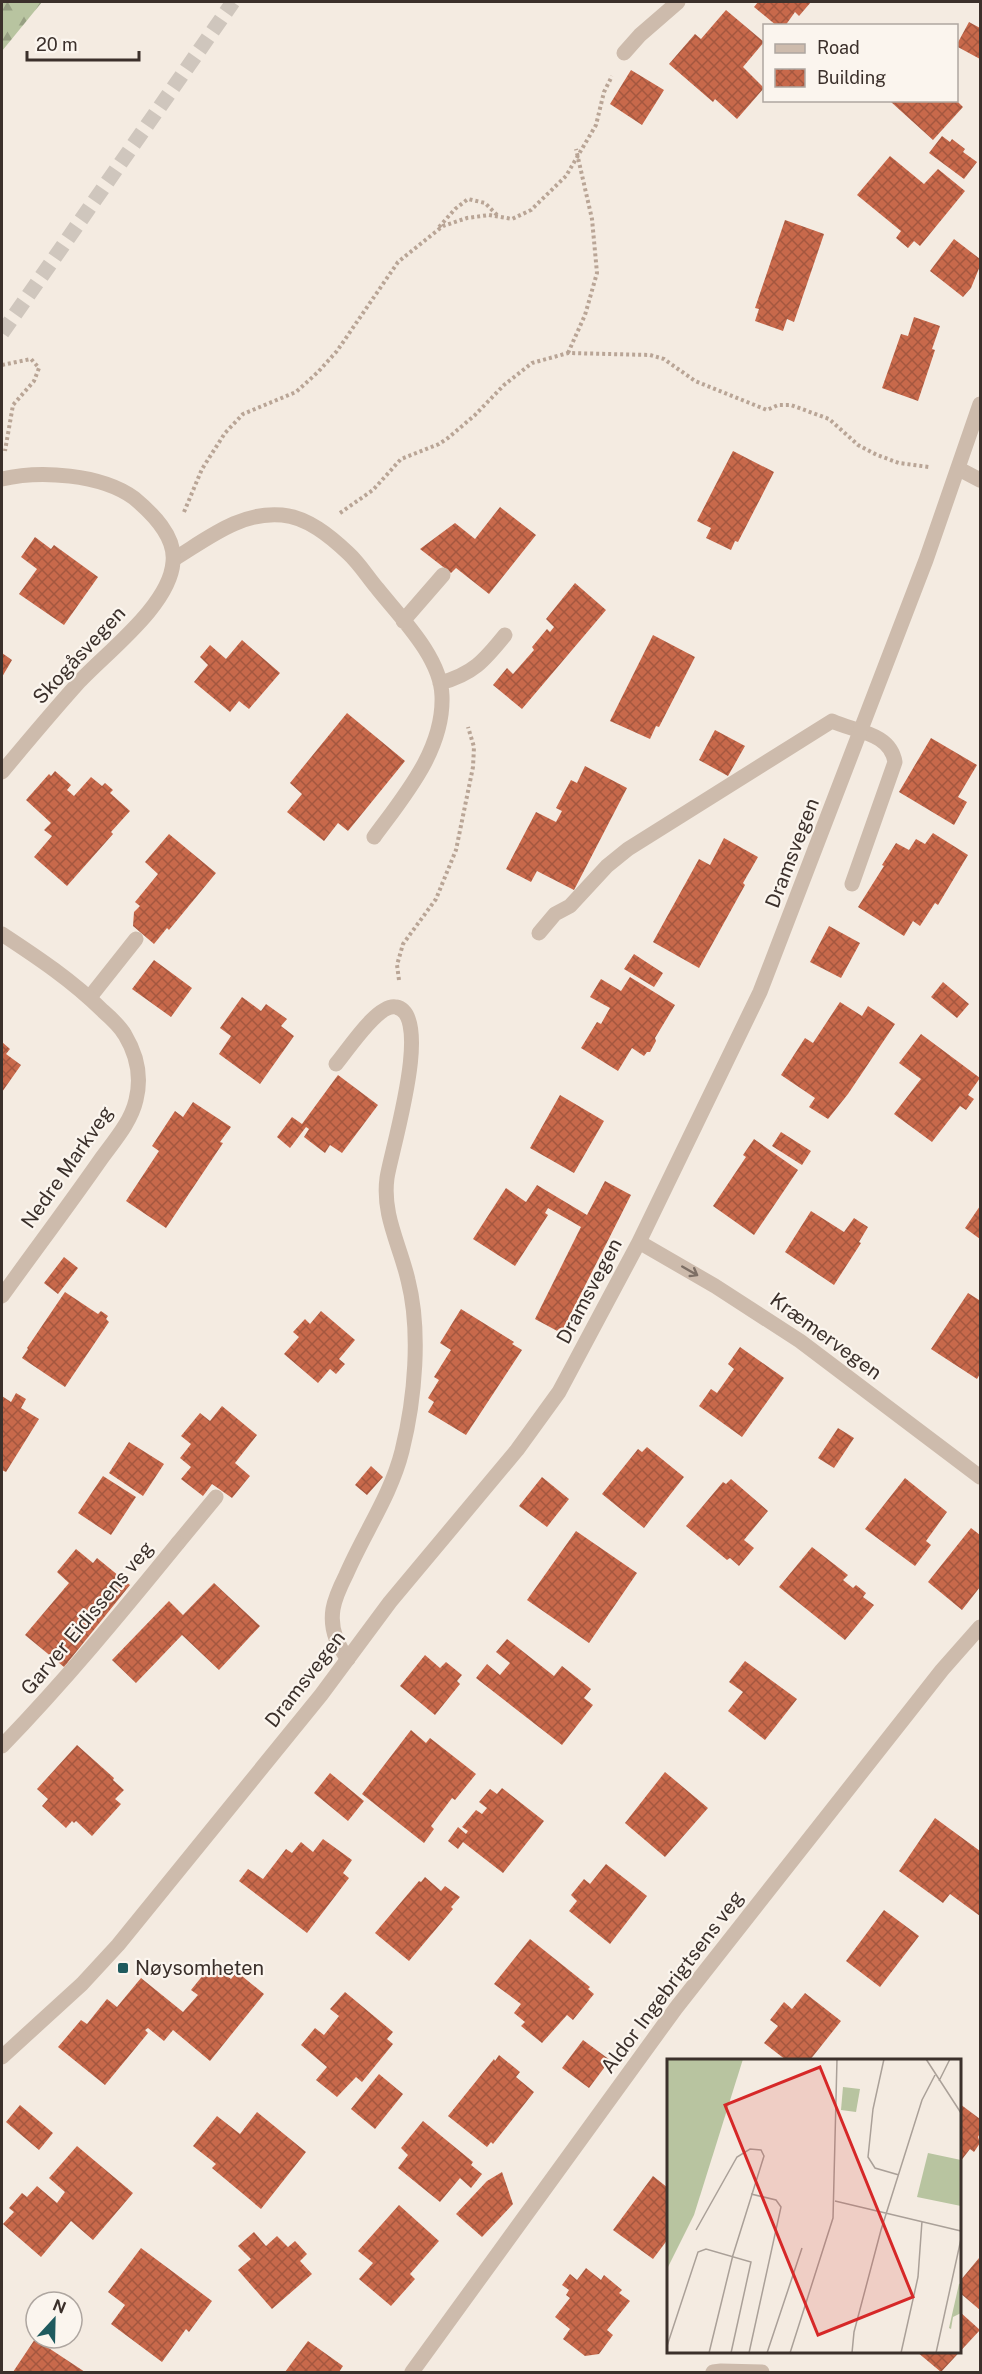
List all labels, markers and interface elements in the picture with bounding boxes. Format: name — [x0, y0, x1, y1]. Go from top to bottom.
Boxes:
scale bar — [27, 24, 140, 62]
legend — [763, 24, 958, 102]
text: 20 m — [36, 34, 78, 55]
text: Road — [817, 37, 860, 58]
text: Building — [817, 67, 886, 88]
street label: Skogåsvegen — [28, 601, 130, 709]
street label: Dramsvegen — [760, 795, 824, 911]
street label: Nedre Markveg — [16, 1101, 118, 1233]
street label: Dramsvegen — [551, 1234, 627, 1348]
one-way arrow — [680, 1266, 698, 1277]
street label: Kræmervegen — [765, 1287, 887, 1385]
street label: Garver Eidissens veg — [16, 1536, 158, 1700]
street label: Dramsvegen — [260, 1626, 350, 1732]
street label: Aldor Ingebrigtsens veg — [595, 1886, 749, 2078]
place label: Nøysomheten — [135, 1956, 264, 1980]
marker: Nøysomheten — [116, 1961, 130, 1975]
inset map — [667, 2059, 961, 2353]
north arrow — [24, 2290, 84, 2350]
text: N — [50, 2295, 69, 2318]

